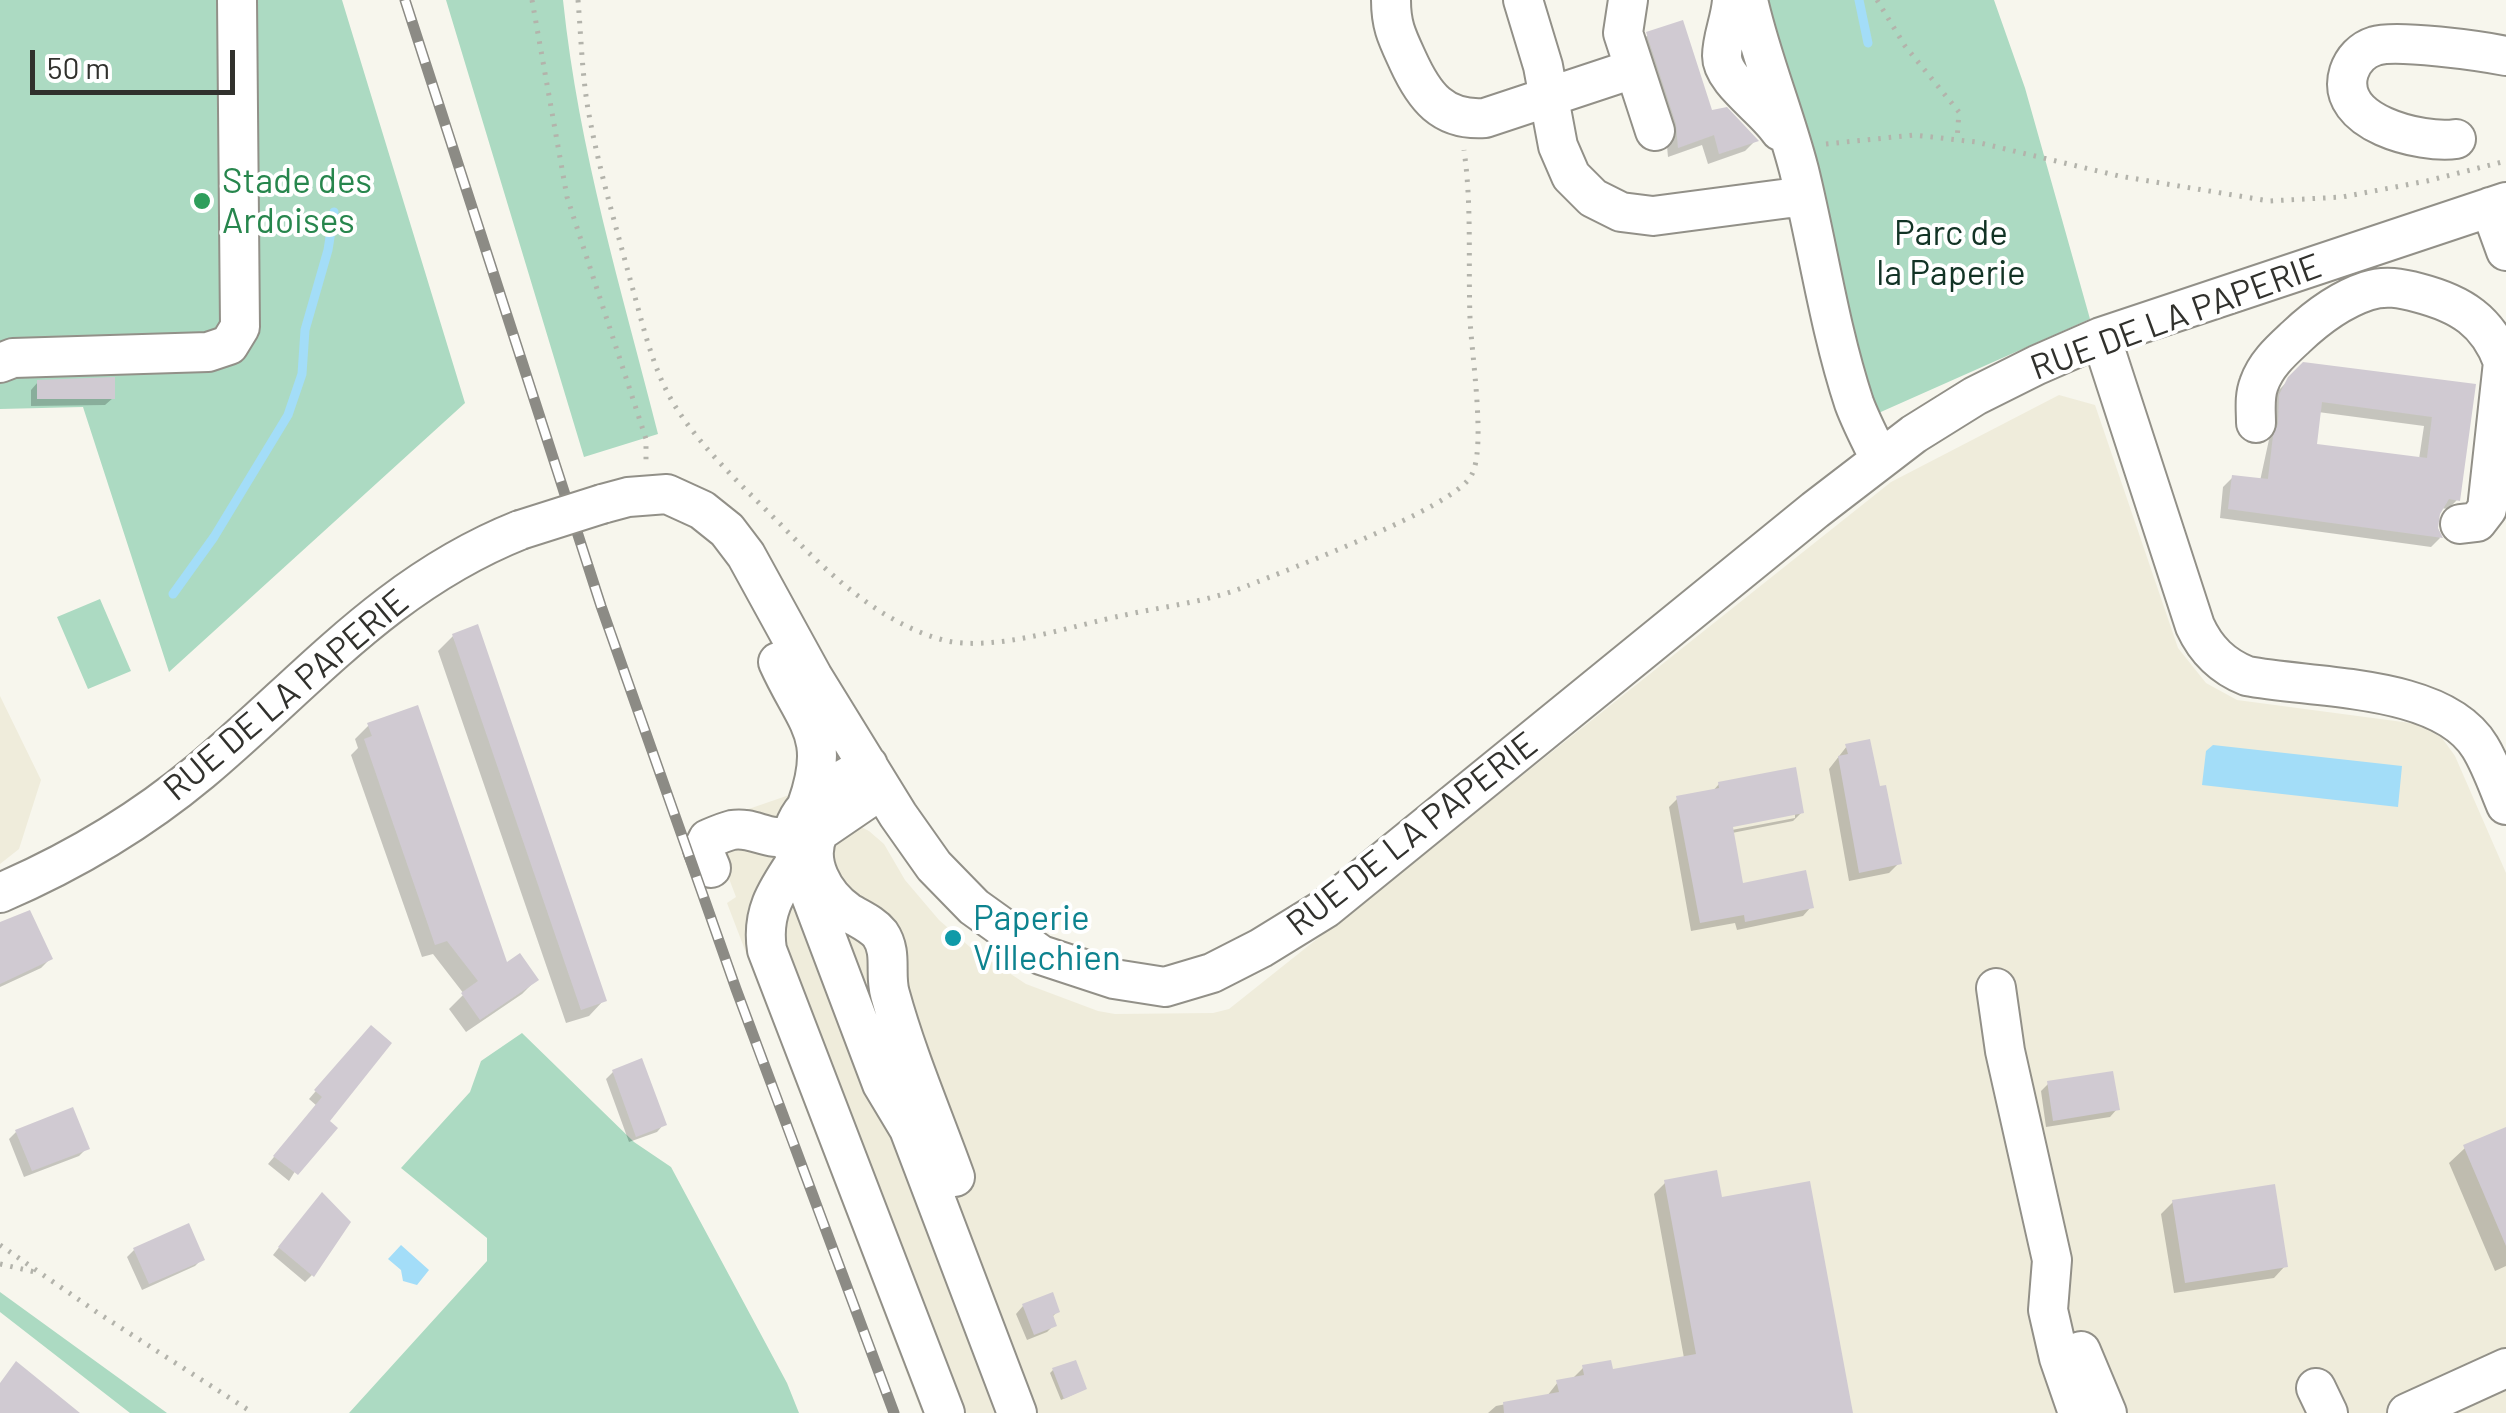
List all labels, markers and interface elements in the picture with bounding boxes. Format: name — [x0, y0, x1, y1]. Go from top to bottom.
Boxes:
scale bar — [35, 30, 240, 92]
text: 50 m — [47, 49, 110, 85]
place label: Stade des Ardoises — [222, 160, 372, 242]
marker: Stade des Ardoises — [191, 190, 213, 212]
park label: Parc de la Paperie — [1876, 212, 2026, 294]
street label: RUE DE LA PAPERIE — [2025, 245, 2327, 389]
street label: RUE DE LA PAPERIE — [155, 580, 417, 810]
street label: RUE DE LA PAPERIE — [1278, 723, 1546, 945]
place label: Paperie Villechien — [973, 897, 1121, 979]
marker: Paperie Villechien — [942, 927, 964, 949]

